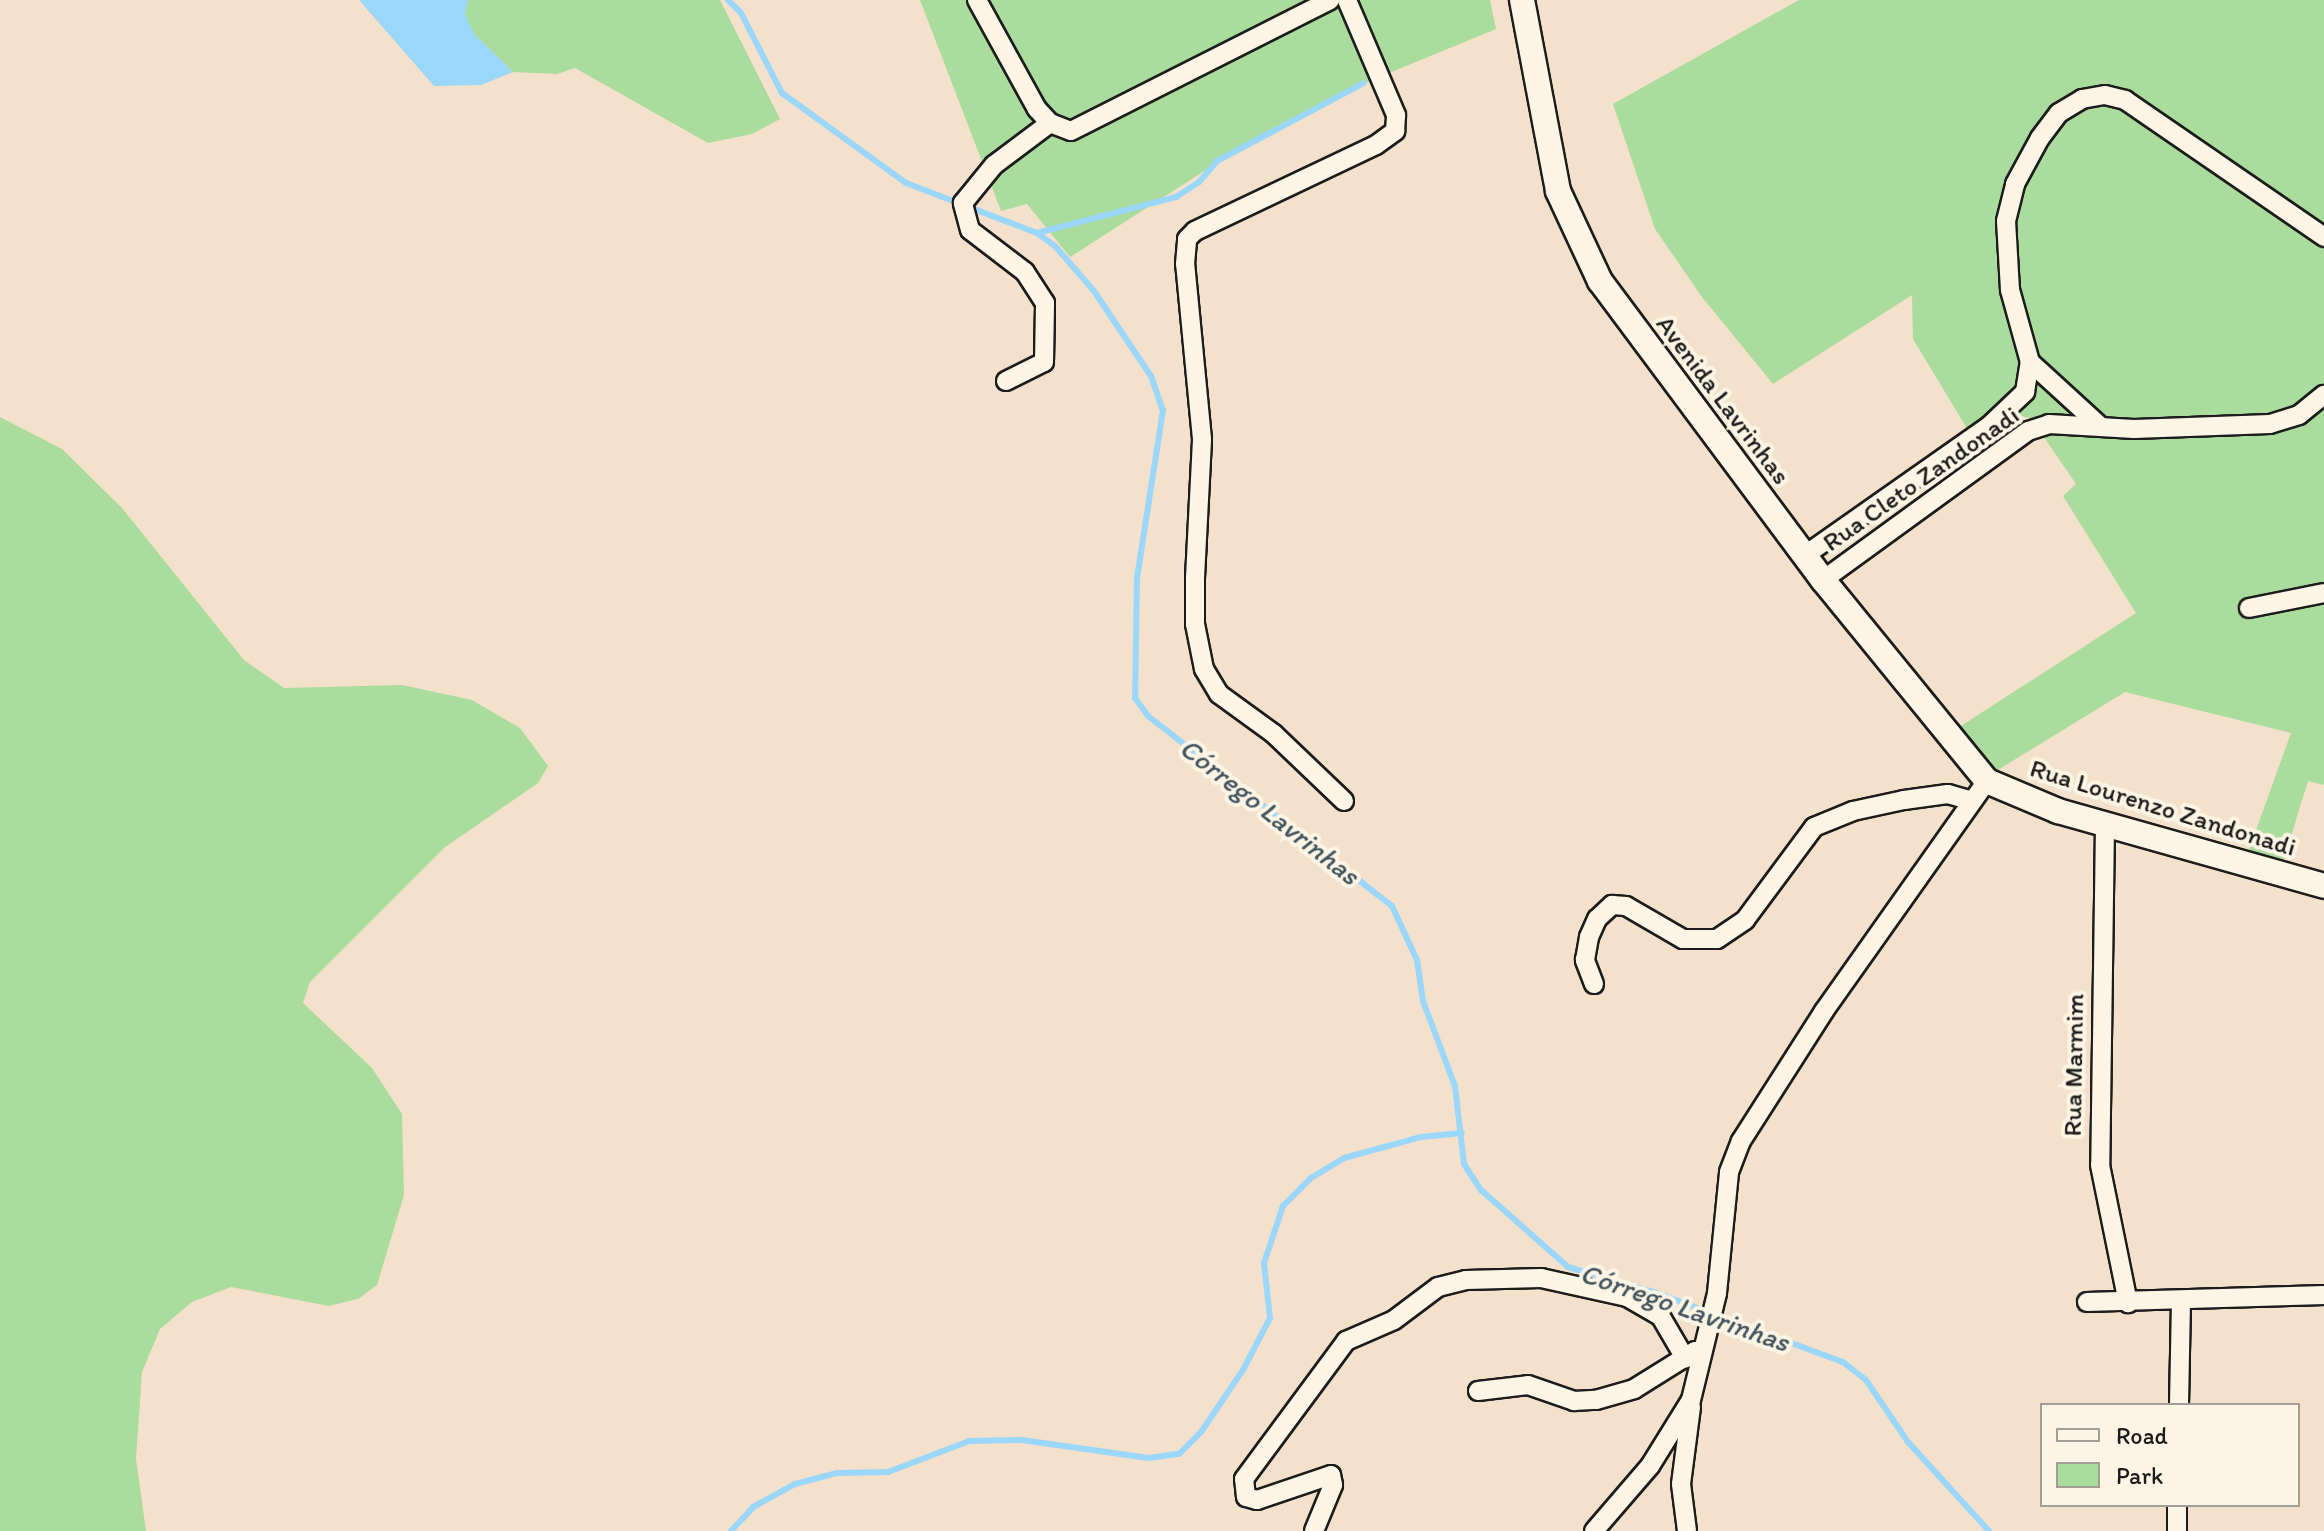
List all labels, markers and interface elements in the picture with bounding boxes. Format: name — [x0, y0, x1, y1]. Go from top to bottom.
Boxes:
street label: Avenida Lavrinhas — [1649, 309, 1797, 491]
street label: Rua Cleto Zandonadi — [1816, 399, 2026, 559]
water label: Córrego Lavrinhas — [1173, 730, 1367, 892]
street label: Rua Lourenzo Zandonadi — [2026, 753, 2300, 863]
street label: Rua Marmim — [2057, 993, 2091, 1137]
water label: Córrego Lavrinhas — [1576, 1255, 1794, 1359]
legend — [2040, 1403, 2300, 1507]
text: Road — [2116, 1421, 2168, 1450]
text: Park — [2116, 1461, 2163, 1490]

